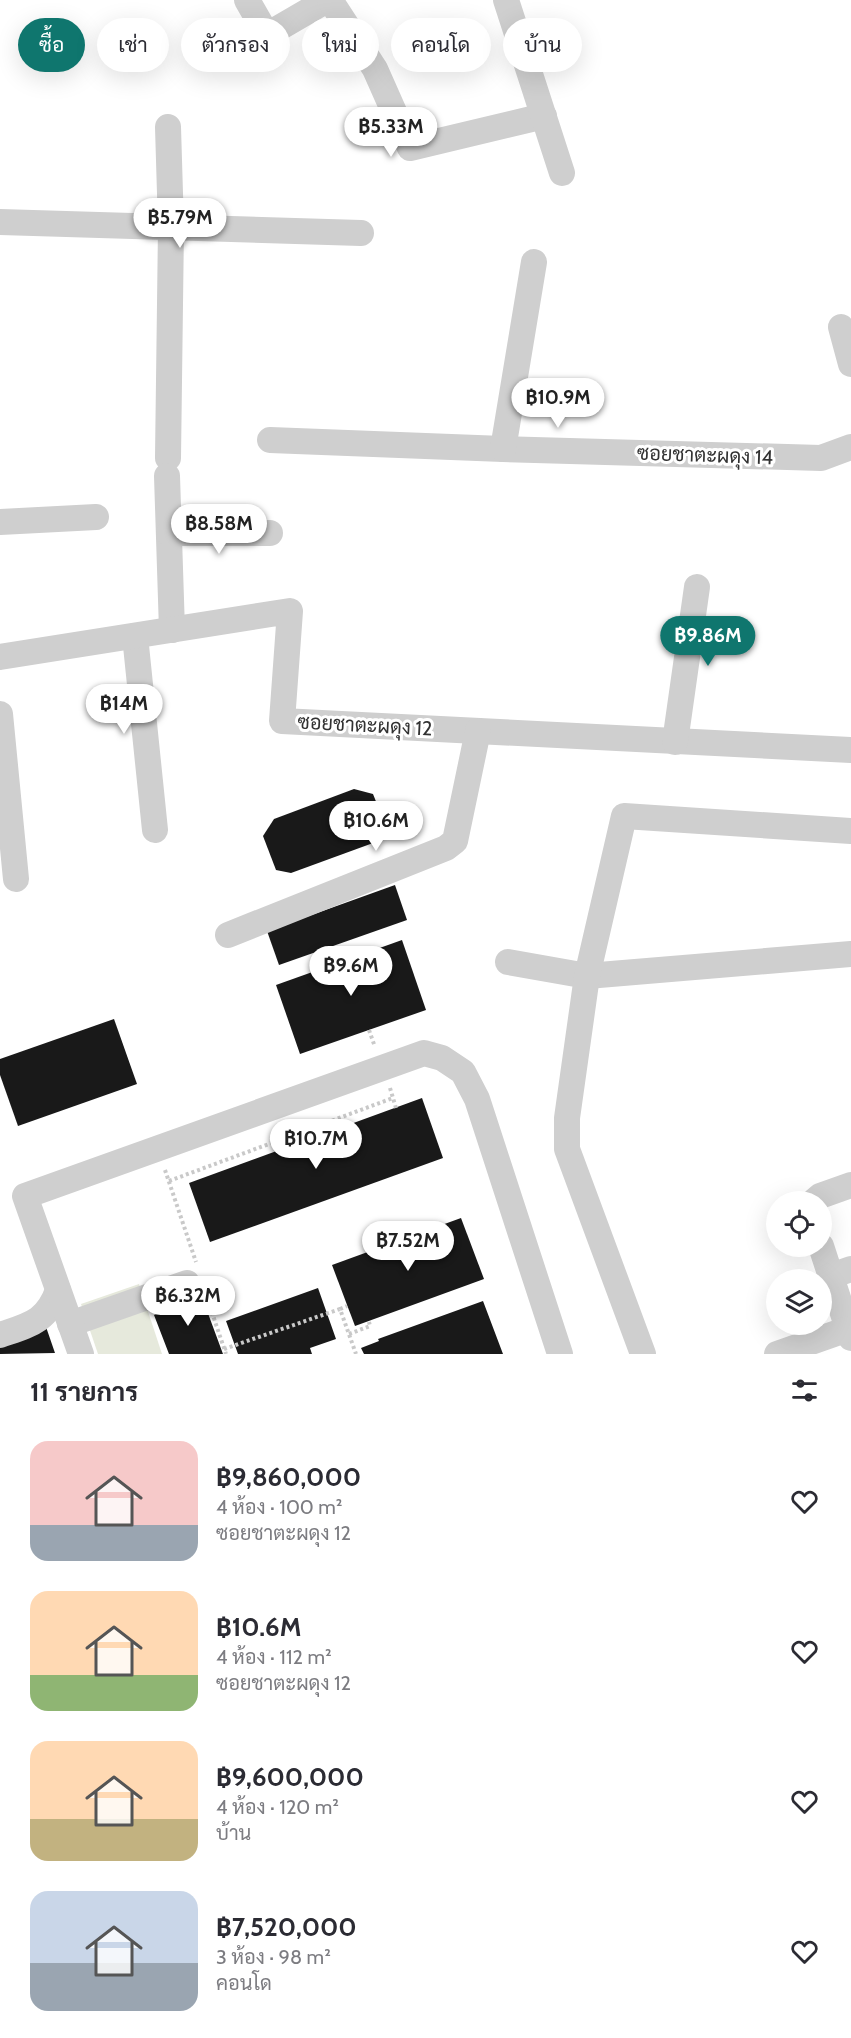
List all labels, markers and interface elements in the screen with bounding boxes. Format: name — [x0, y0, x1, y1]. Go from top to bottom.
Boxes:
chip: ซื้อ — [18, 18, 85, 72]
chip: เช่า — [97, 18, 169, 72]
chip: ตัวกรอง — [181, 18, 290, 72]
chip: ใหม่ — [302, 18, 379, 72]
chip: คอนโด — [391, 18, 491, 72]
chip: บ้าน — [503, 18, 582, 72]
pin: ฿5.33M — [342, 107, 440, 158]
text: ฿5.33M — [358, 114, 424, 138]
pin: ฿5.79M — [131, 198, 229, 249]
text: ฿5.79M — [147, 205, 213, 229]
pin: ฿10.9M — [509, 378, 607, 429]
text: ฿10.9M — [525, 385, 591, 409]
street label: ซอยชาตะผดุง 14 — [637, 441, 774, 471]
pin: ฿8.58M — [170, 504, 268, 555]
text: ฿8.58M — [185, 511, 253, 535]
pin: ฿9.86M — [659, 616, 757, 667]
text: ฿9.86M — [674, 623, 742, 647]
pin: ฿14M — [88, 684, 160, 735]
text: ฿14M — [100, 691, 148, 715]
street label: ซอยชาตะผดุง 12 — [297, 709, 433, 743]
pin: ฿10.6M — [327, 801, 425, 852]
text: ฿10.6M — [343, 808, 409, 832]
pin: ฿9.6M — [309, 946, 393, 997]
text: ฿9.6M — [323, 953, 379, 977]
pin: ฿10.7M — [267, 1119, 365, 1170]
text: ฿10.7M — [284, 1126, 348, 1150]
map controls — [766, 1191, 832, 1335]
button: locate — [766, 1191, 832, 1257]
pin: ฿7.52M — [359, 1221, 457, 1272]
text: ฿7.52M — [376, 1228, 440, 1252]
button: layers — [766, 1269, 832, 1335]
pin: ฿6.32M — [139, 1276, 237, 1327]
text: ฿6.32M — [155, 1283, 221, 1307]
icon: filters — [788, 1374, 821, 1407]
text: 11 รายการ — [30, 1376, 138, 1408]
text: ฿9,860,000 — [216, 1461, 361, 1493]
icon: home — [78, 1465, 150, 1537]
icon: heart — [788, 1485, 821, 1518]
text: 4 ห้อง · 100 m² — [216, 1495, 342, 1519]
text: ซอยชาตะผดุง 12 — [216, 1521, 351, 1545]
text: ฿10.6M — [216, 1611, 301, 1643]
icon: home — [78, 1615, 150, 1687]
icon: heart — [788, 1635, 821, 1668]
text: 4 ห้อง · 112 m² — [216, 1645, 332, 1669]
text: ซอยชาตะผดุง 12 — [216, 1671, 351, 1695]
text: ฿9,600,000 — [216, 1761, 364, 1793]
icon: home — [78, 1765, 150, 1837]
icon: heart — [788, 1785, 821, 1818]
text: 4 ห้อง · 120 m² — [216, 1795, 339, 1819]
text: บ้าน — [216, 1821, 251, 1845]
text: ฿7,520,000 — [216, 1911, 357, 1943]
icon: home — [78, 1915, 150, 1987]
icon: heart — [788, 1935, 821, 1968]
text: 3 ห้อง · 98 m² — [216, 1945, 331, 1969]
text: คอนโด — [216, 1971, 272, 1995]

